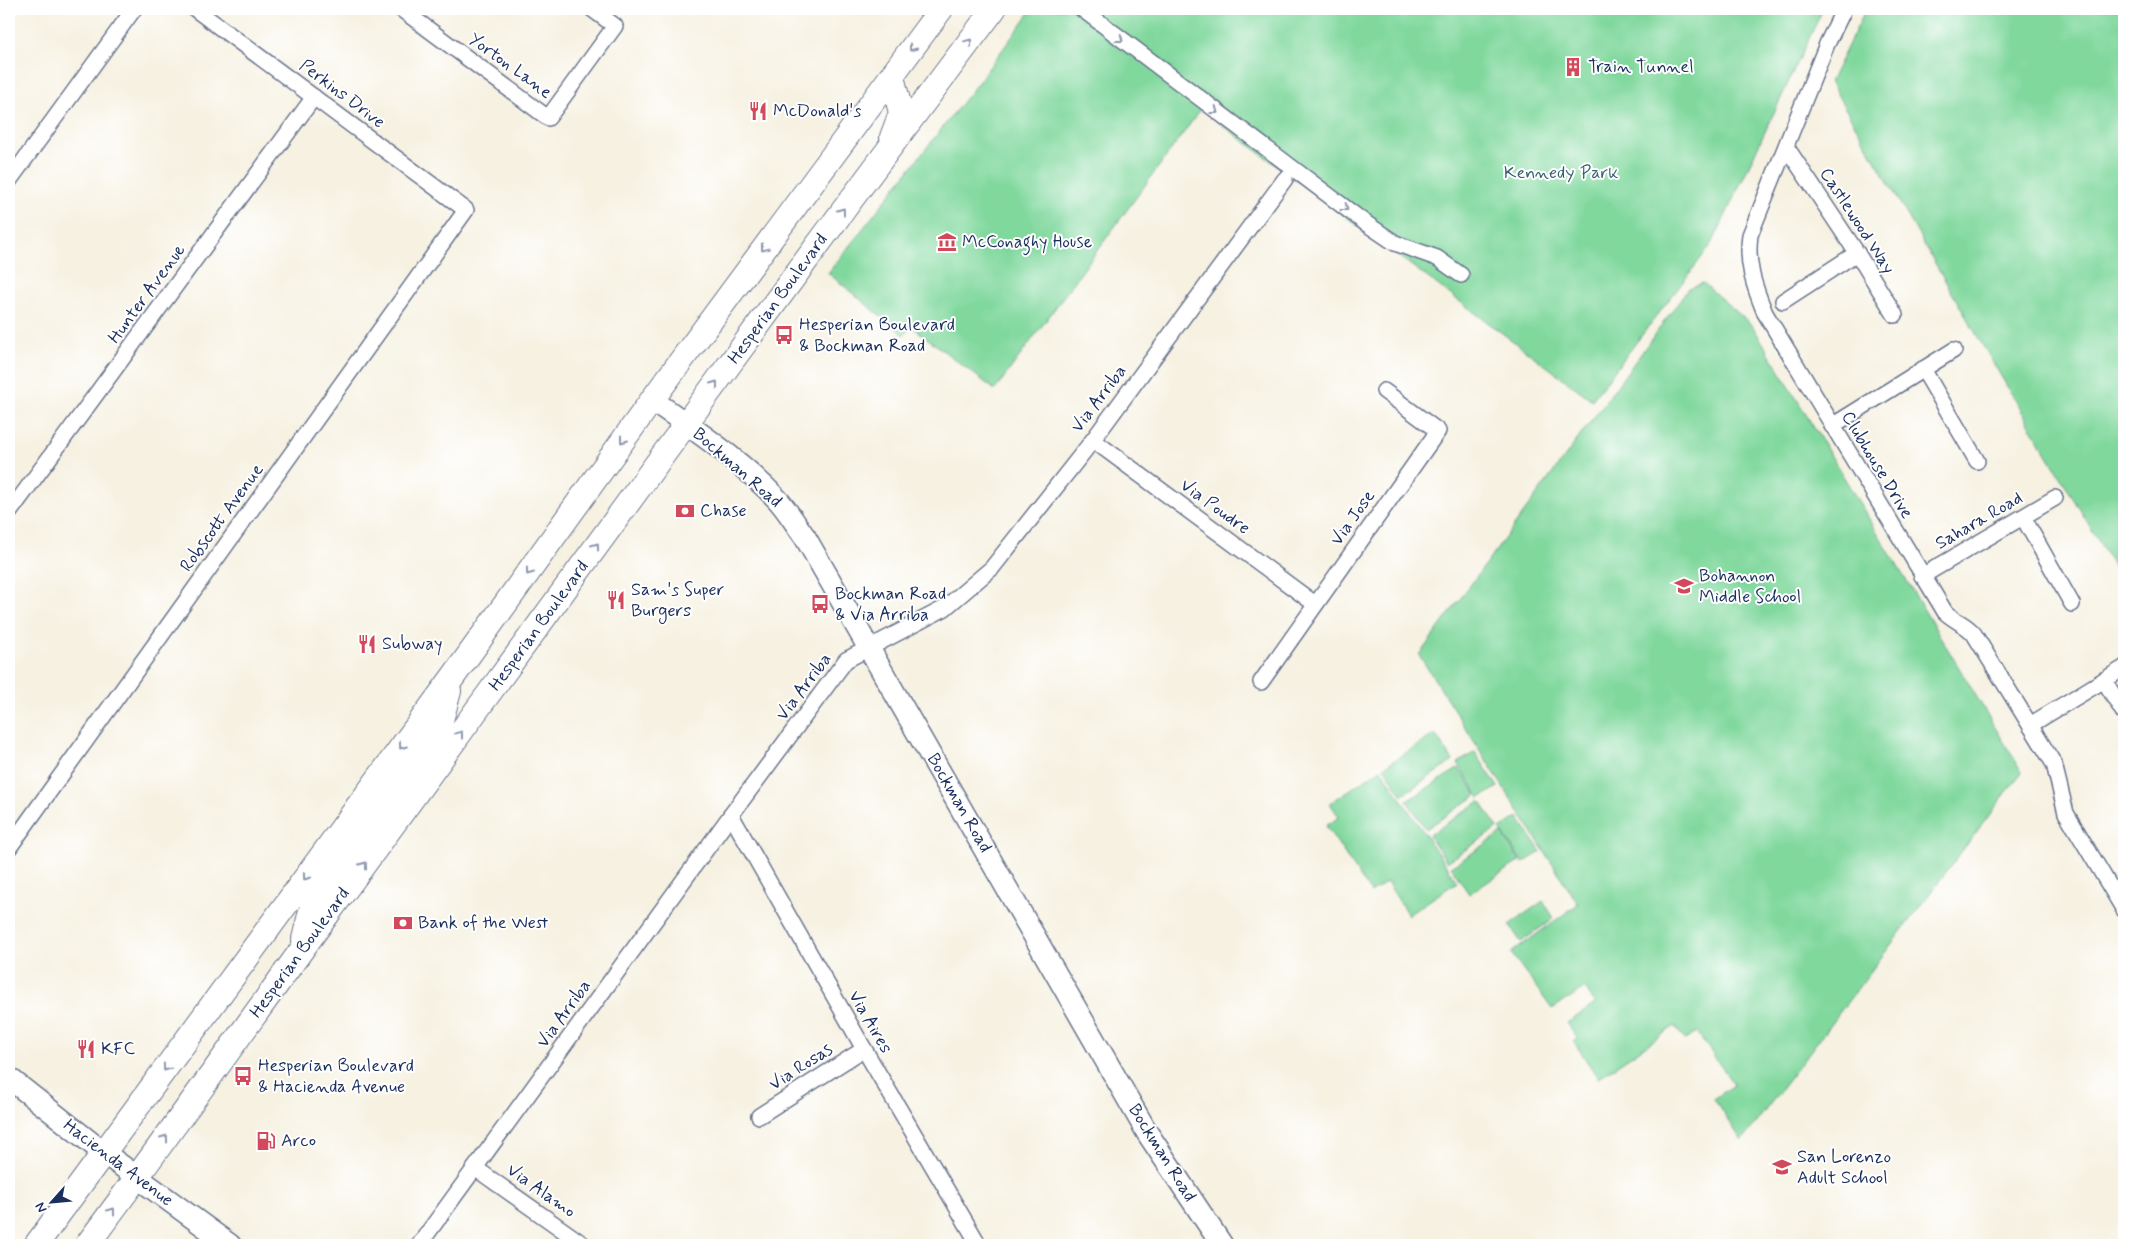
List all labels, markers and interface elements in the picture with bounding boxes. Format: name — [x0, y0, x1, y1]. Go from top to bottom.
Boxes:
street label: Yorton Lane — [463, 27, 557, 105]
one-way arrow — [1114, 33, 1123, 41]
one-way arrow — [963, 38, 972, 48]
one-way arrow — [910, 42, 918, 51]
street label: Perkins Drive — [294, 54, 390, 134]
place label: Train Tunnel — [1588, 55, 1694, 79]
building icon: Train Tunnel — [1562, 56, 1584, 78]
place label: McDonald's — [773, 99, 861, 123]
restaurant icon: McDonald's — [747, 100, 769, 122]
one-way arrow — [1209, 105, 1218, 113]
park label: Kennedy Park — [1504, 161, 1618, 185]
street label: Castlewood Way — [1814, 163, 1900, 279]
one-way arrow — [1339, 202, 1349, 211]
one-way arrow — [836, 207, 845, 217]
street label: Hesperian Boulevard — [722, 229, 834, 369]
place label: McConaghy House — [962, 230, 1092, 256]
museum icon: McConaghy House — [936, 231, 958, 253]
street label: Hunter Avenue — [103, 239, 191, 349]
one-way arrow — [762, 242, 770, 251]
place label: Hesperian Boulevard & Bockman Road — [799, 313, 955, 358]
bus stop icon: Hesperian Boulevard & Bockman Road — [773, 324, 795, 346]
street label: Via Arriba — [1066, 360, 1132, 438]
one-way arrow — [709, 380, 718, 390]
street label: Clubhouse Drive — [1835, 407, 1919, 523]
street label: Bockman Road — [687, 422, 787, 514]
one-way arrow — [620, 434, 629, 444]
street label: Robscott Avenue — [175, 459, 269, 577]
street label: Via Poudre — [1175, 474, 1255, 540]
street label: Via Jose — [1325, 485, 1381, 551]
street label: Sahara Road — [1931, 486, 2027, 556]
place label: Chase — [700, 499, 747, 523]
bank icon: Chase — [674, 500, 696, 522]
one-way arrow — [590, 542, 599, 552]
street label: Hesperian Boulevard — [483, 556, 595, 696]
place label: Bohannon Middle School — [1699, 564, 1801, 609]
one-way arrow — [526, 566, 534, 575]
school or university icon: Bohannon Middle School — [1673, 575, 1695, 597]
place label: Sam's Super Burgers — [631, 578, 725, 624]
place label: Bockman Road & Via Arriba — [835, 582, 946, 627]
restaurant icon: Sam's Super Burgers — [605, 589, 627, 611]
bus stop icon: Bockman Road & Via Arriba — [809, 593, 831, 615]
place label: Subway — [382, 632, 443, 656]
restaurant icon: Subway — [356, 633, 378, 655]
street label: Via Arriba — [771, 648, 837, 726]
one-way arrow — [454, 730, 463, 740]
one-way arrow — [399, 740, 408, 750]
street label: Bockman Road — [921, 749, 997, 857]
one-way arrow — [358, 861, 367, 871]
one-way arrow — [303, 871, 312, 881]
street label: Hesperian Boulevard — [244, 883, 356, 1023]
place label: Bank of the West — [418, 911, 549, 935]
bank icon: Bank of the West — [392, 912, 414, 934]
street label: Via Arriba — [531, 975, 597, 1053]
street label: Via Aires — [842, 986, 898, 1058]
place label: KFC — [101, 1037, 135, 1061]
restaurant icon: KFC — [75, 1038, 97, 1060]
street label: Via Rosas — [765, 1038, 837, 1096]
place label: Hesperian Boulevard & Hacienda Avenue — [258, 1054, 414, 1099]
one-way arrow — [163, 1062, 172, 1072]
bus stop icon: Hesperian Boulevard & Hacienda Avenue — [232, 1065, 254, 1087]
street label: Bockman Road — [1122, 1100, 1202, 1206]
street label: Hacienda Avenue — [58, 1114, 178, 1212]
place label: Arco — [281, 1129, 316, 1153]
fuel station icon: Arco — [255, 1130, 277, 1152]
one-way arrow — [159, 1134, 168, 1144]
place label: San Lorenzo Adult School — [1797, 1145, 1891, 1190]
school or university icon: San Lorenzo Adult School — [1771, 1156, 1793, 1178]
street label: Via Alamo — [502, 1158, 580, 1224]
north arrow — [28, 1176, 78, 1226]
text: N — [31, 1199, 51, 1216]
one-way arrow — [106, 1208, 114, 1217]

